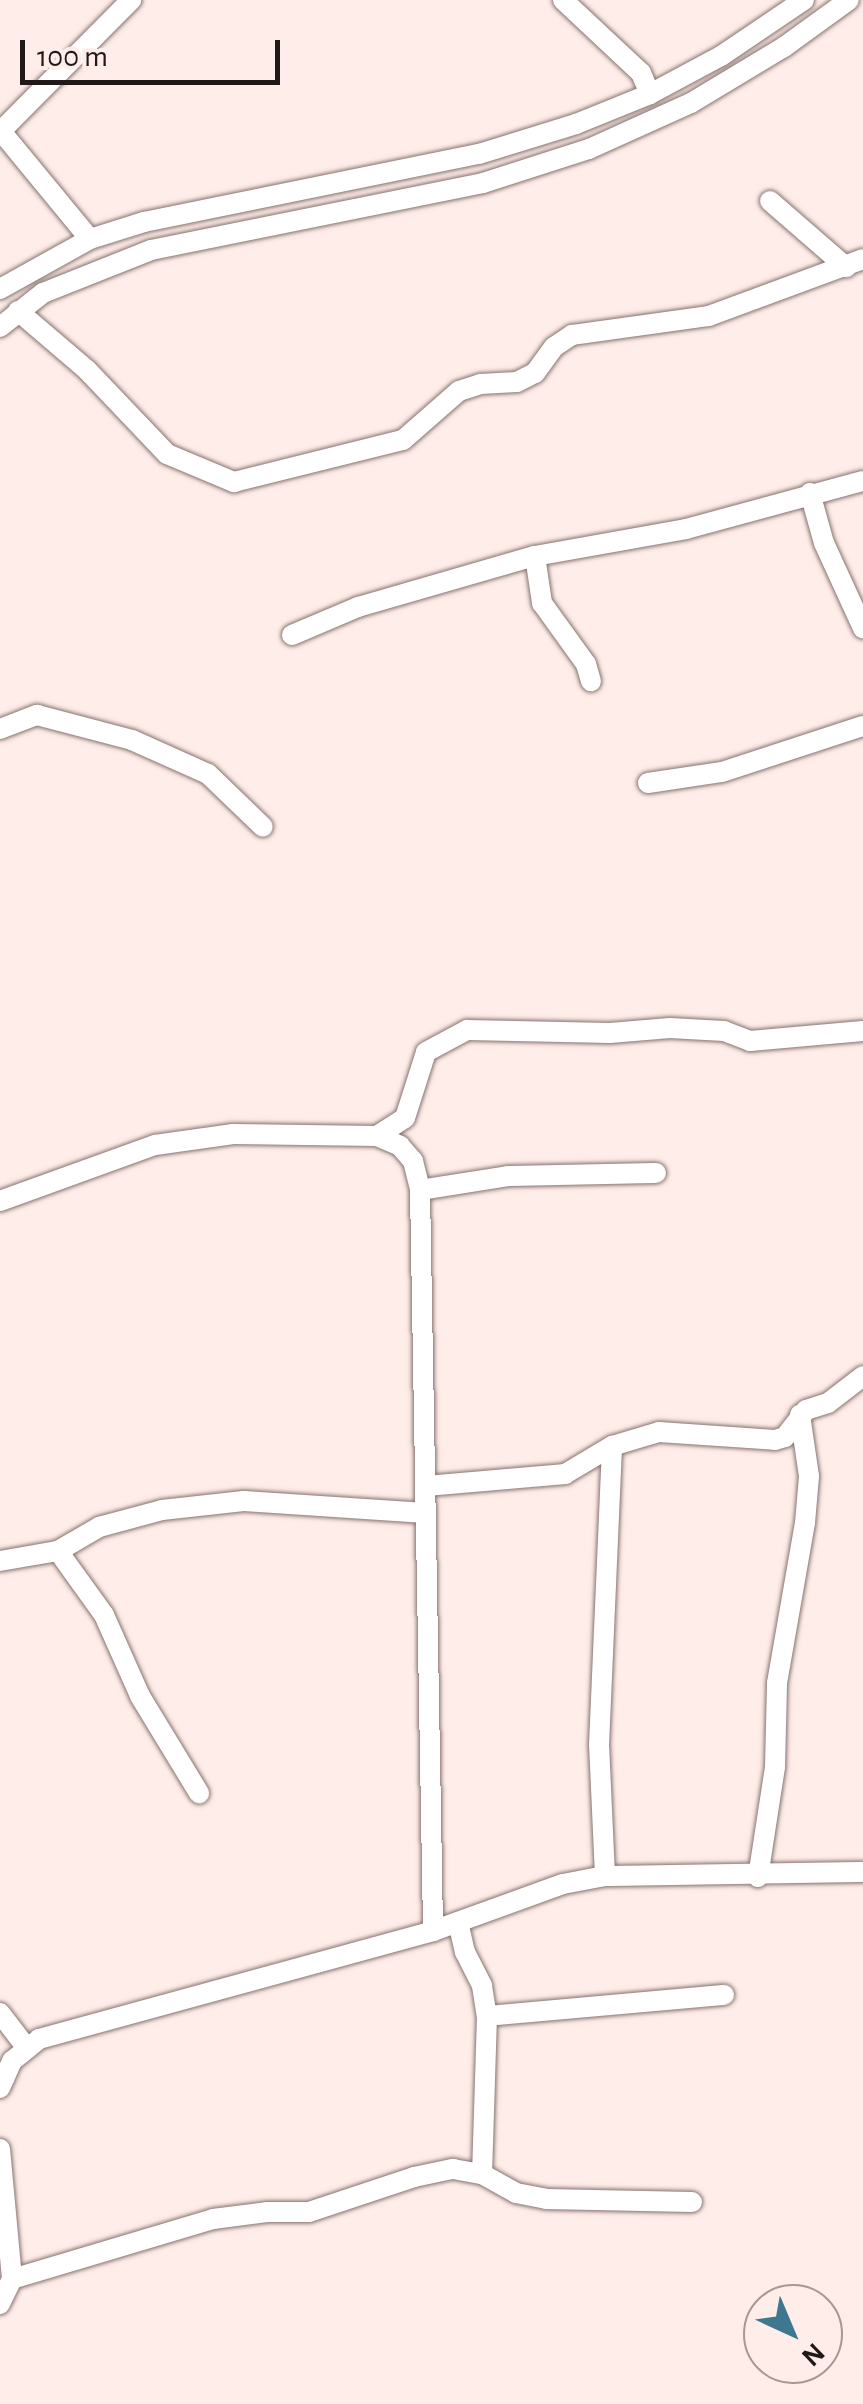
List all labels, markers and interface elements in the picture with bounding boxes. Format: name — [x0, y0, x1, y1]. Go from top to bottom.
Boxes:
scale bar — [25, 20, 285, 82]
text: 100 m — [37, 42, 108, 72]
north arrow — [743, 2284, 843, 2384]
text: N — [796, 2337, 829, 2371]

